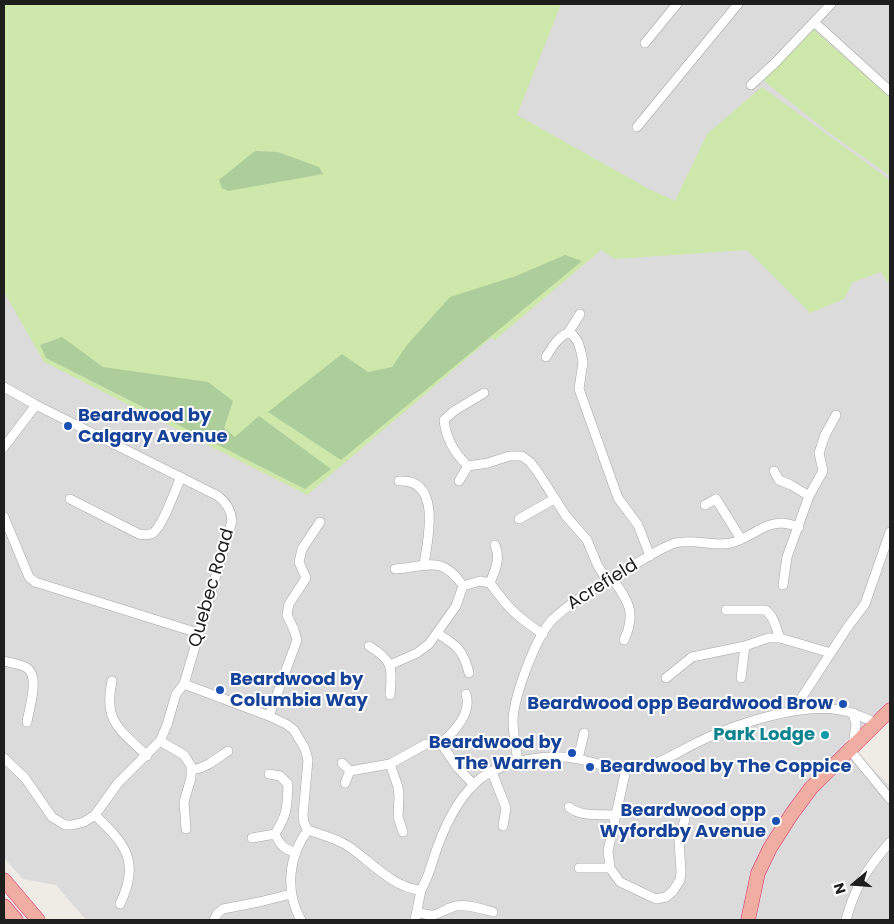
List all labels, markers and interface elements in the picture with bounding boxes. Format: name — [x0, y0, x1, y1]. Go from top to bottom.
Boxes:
place label: Beardwood by Calgary Avenue — [78, 405, 228, 448]
marker: Beardwood by Calgary Avenue — [62, 420, 74, 432]
street label: Quebec Road — [185, 526, 239, 650]
street label: Acrefield — [564, 555, 642, 615]
place label: Beardwood by Columbia Way — [230, 669, 368, 712]
marker: Beardwood by Columbia Way — [214, 684, 226, 696]
place label: Beardwood opp Beardwood Brow — [527, 693, 833, 715]
marker: Beardwood opp Beardwood Brow — [837, 698, 849, 710]
place label: Park Lodge — [713, 724, 815, 746]
marker: Park Lodge — [819, 729, 831, 741]
place label: Beardwood by The Warren — [429, 732, 562, 774]
marker: Beardwood by The Warren — [566, 747, 578, 759]
place label: Beardwood by The Coppice — [600, 756, 852, 778]
marker: Beardwood by The Coppice — [584, 761, 596, 773]
place label: Beardwood opp Wyfordby Avenue — [599, 800, 766, 842]
marker: Beardwood opp Wyfordby Avenue — [770, 815, 782, 827]
north arrow — [829, 859, 879, 909]
text: N — [829, 881, 851, 897]

